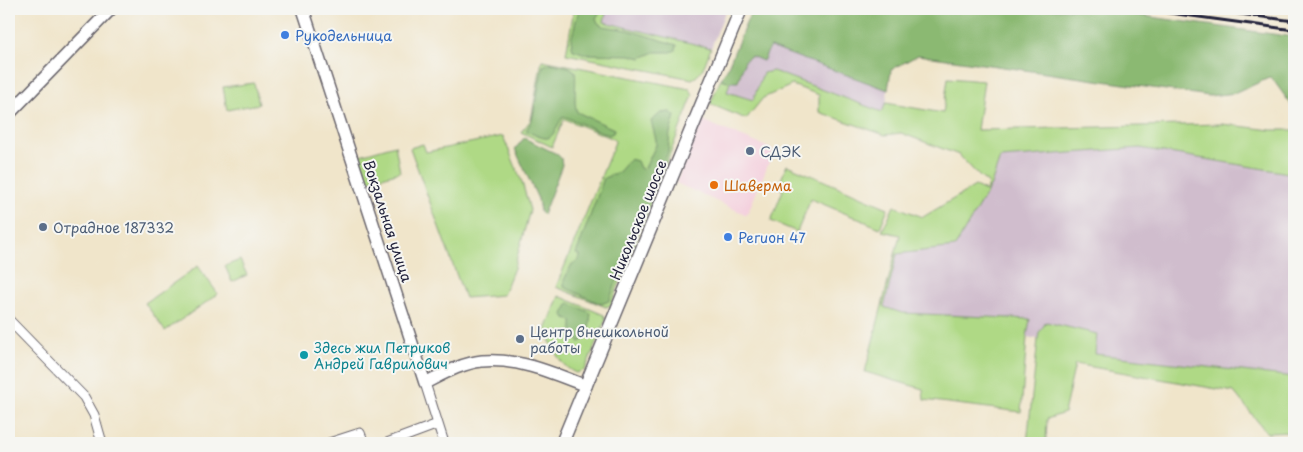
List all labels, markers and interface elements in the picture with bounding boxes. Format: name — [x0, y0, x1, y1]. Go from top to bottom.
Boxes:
place label: Рукодельница — [295, 25, 392, 46]
marker: Рукодельница — [279, 29, 291, 41]
place label: СДЭК — [760, 141, 801, 162]
marker: СДЭК — [744, 145, 756, 157]
street label: Вокзальная улица — [358, 157, 418, 285]
street label: Никольское шоссе — [604, 157, 672, 283]
place label: Шаверма — [724, 175, 792, 196]
marker: Шаверма — [708, 179, 720, 191]
place label: Отрадное 187332 — [53, 217, 174, 238]
marker: Отрадное 187332 — [37, 221, 49, 233]
place label: Регион 47 — [738, 227, 806, 248]
marker: Регион 47 — [722, 231, 734, 243]
place label: Центр внешкольной работы — [530, 321, 669, 358]
marker: Центр внешкольной работы — [514, 333, 526, 345]
place label: Здесь жил Петриков Андрей Гаврилович — [314, 337, 450, 374]
marker: Здесь жил Петриков Андрей Гаврилович — [298, 349, 310, 361]

